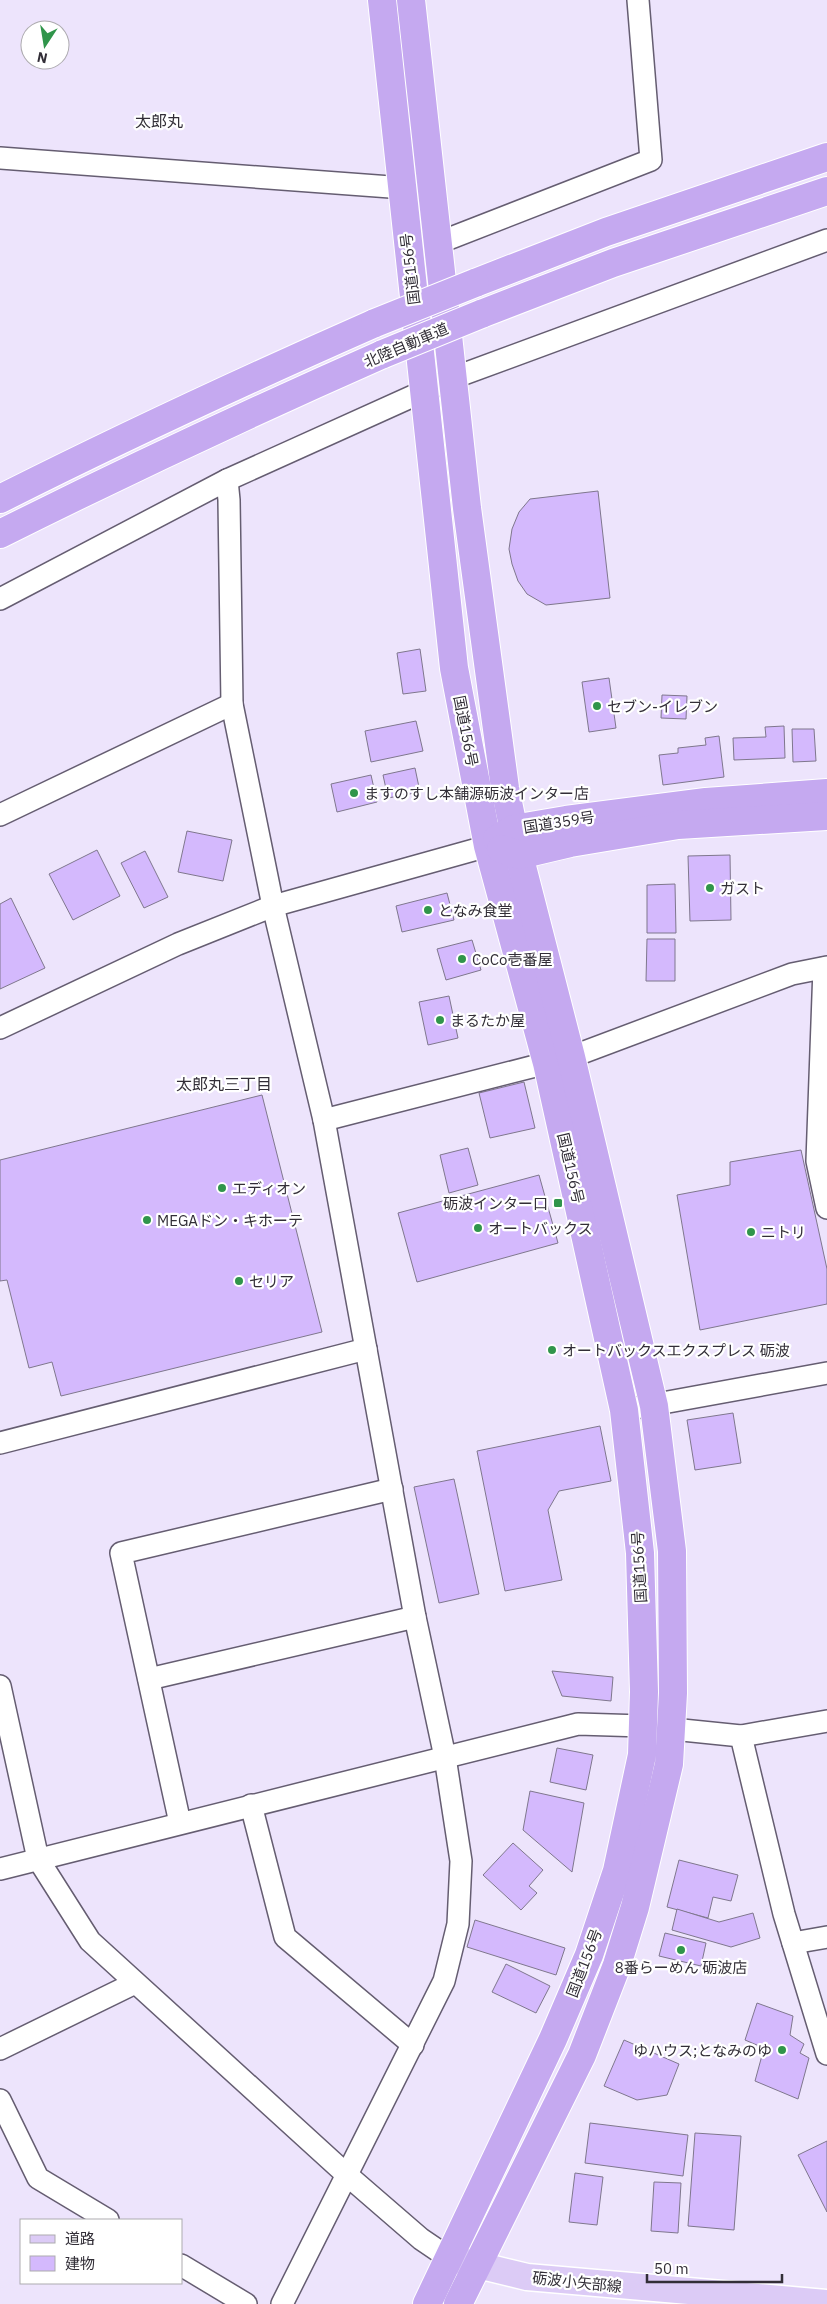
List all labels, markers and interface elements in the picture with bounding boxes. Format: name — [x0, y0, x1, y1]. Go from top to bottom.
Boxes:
north arrow — [20, 20, 70, 70]
text: N — [35, 48, 49, 68]
district label: 太郎丸 — [135, 111, 183, 131]
street label: 国道156号 — [396, 232, 424, 306]
street label: 北陸自動車道 — [361, 319, 451, 371]
street label: 国道156号 — [450, 694, 482, 768]
place label: セブン-イレブン — [607, 697, 718, 716]
marker: セブン-イレブン — [591, 700, 603, 712]
place label: ますのすし本舗源砺波インター店 — [364, 784, 589, 803]
marker: ますのすし本舗源砺波インター店 — [348, 787, 360, 799]
street label: 国道359号 — [522, 807, 596, 837]
place label: ガスト — [720, 879, 765, 898]
marker: ガスト — [704, 882, 716, 894]
place label: となみ食堂 — [438, 901, 513, 920]
marker: となみ食堂 — [422, 904, 434, 916]
place label: CoCo壱番屋 — [472, 950, 552, 969]
marker: CoCo壱番屋 — [456, 953, 468, 965]
place label: まるたか屋 — [450, 1011, 525, 1030]
marker: まるたか屋 — [434, 1014, 446, 1026]
district label: 太郎丸三丁目 — [176, 1074, 272, 1094]
street label: 国道156号 — [554, 1131, 588, 1205]
place label: エディオン — [232, 1179, 306, 1198]
marker: エディオン — [216, 1182, 228, 1194]
place label: 砺波インター口 — [443, 1194, 548, 1213]
marker: 砺波インター口 — [552, 1197, 564, 1209]
place label: MEGAドン・キホーテ — [157, 1211, 303, 1230]
marker: MEGAドン・キホーテ — [141, 1214, 153, 1226]
place label: オートバックス — [488, 1219, 593, 1238]
marker: オートバックス — [472, 1222, 484, 1234]
place label: ニトリ — [761, 1223, 806, 1242]
marker: ニトリ — [745, 1226, 757, 1238]
place label: セリア — [249, 1272, 294, 1291]
marker: セリア — [233, 1275, 245, 1287]
place label: オートバックスエクスプレス 砺波 — [562, 1341, 790, 1360]
marker: オートバックスエクスプレス 砺波 — [546, 1344, 558, 1356]
street label: 国道156号 — [628, 1531, 650, 1603]
street label: 国道156号 — [562, 1926, 606, 2000]
marker: 8番らーめん 砺波店 — [675, 1944, 687, 1956]
place label: 8番らーめん 砺波店 — [615, 1958, 747, 1977]
place label: ゆハウス;となみのゆ — [633, 2041, 772, 2060]
marker: ゆハウス;となみのゆ — [776, 2044, 788, 2056]
legend — [20, 2219, 182, 2284]
text: 道路 — [65, 2229, 95, 2248]
scale bar — [647, 2252, 782, 2284]
text: 建物 — [65, 2254, 95, 2273]
text: 50 m — [654, 2259, 689, 2278]
street label: 砺波小矢部線 — [531, 2268, 623, 2296]

